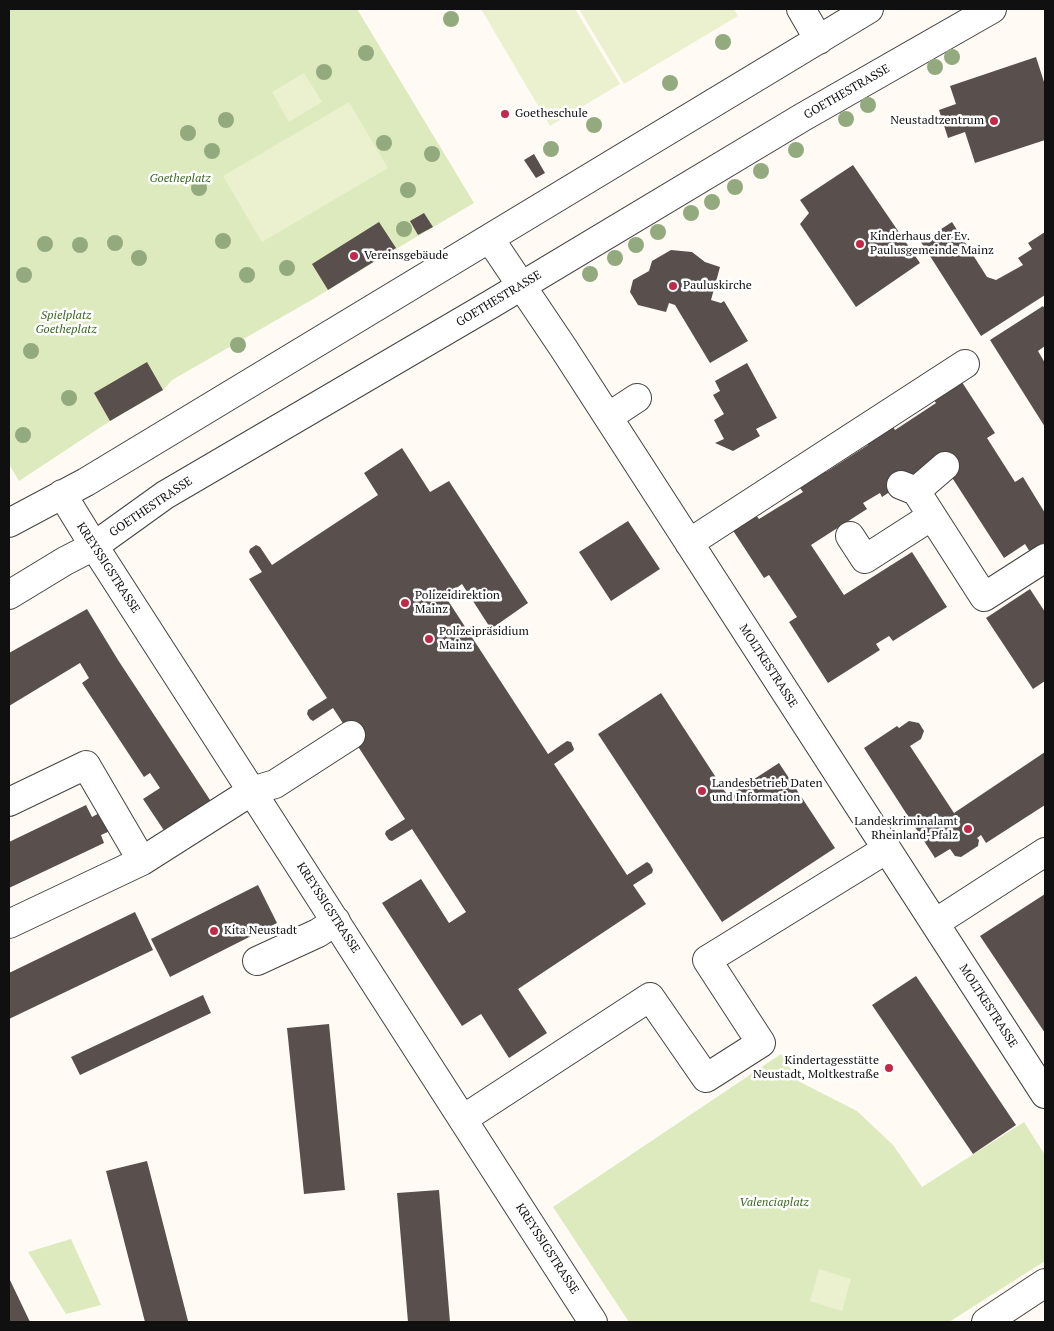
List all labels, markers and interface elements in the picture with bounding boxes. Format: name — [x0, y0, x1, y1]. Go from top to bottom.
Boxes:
street label: GOETHESTRASSE — [801, 62, 893, 122]
place label: Goetheschule — [515, 107, 588, 121]
marker: Goetheschule — [499, 108, 511, 120]
place label: Neustadtzentrum — [890, 114, 984, 128]
marker: Neustadtzentrum — [988, 115, 1000, 127]
park label: Goetheplatz — [149, 172, 211, 186]
place label: Kinderhaus der Ev. Paulusgemeinde Mainz — [870, 230, 994, 258]
marker: Kinderhaus der Ev. Paulusgemeinde Mainz — [854, 238, 866, 250]
place label: Vereinsgebäude — [364, 249, 448, 263]
marker: Vereinsgebäude — [348, 250, 360, 262]
street label: GOETHESTRASSE — [454, 268, 544, 330]
place label: Pauluskirche — [683, 279, 752, 293]
marker: Pauluskirche — [667, 280, 679, 292]
park label: Spielplatz Goetheplatz — [35, 309, 97, 337]
street label: GOETHESTRASSE — [107, 474, 195, 540]
street label: KREYSSIGSTRASSE — [73, 520, 143, 616]
place label: Polizeidirektion Mainz — [415, 589, 500, 617]
marker: Polizeidirektion Mainz — [399, 597, 411, 609]
street label: MOLTKESTRASSE — [736, 622, 800, 710]
place label: Polizeipräsidium Mainz — [439, 625, 529, 653]
marker: Polizeipräsidium Mainz — [423, 633, 435, 645]
place label: Landesbetrieb Daten und Information — [712, 777, 823, 805]
marker: Landesbetrieb Daten und Information — [696, 785, 708, 797]
place label: Landeskriminalamt Rheinland-Pfalz — [854, 815, 958, 843]
marker: Landeskriminalamt Rheinland-Pfalz — [962, 823, 974, 835]
street label: KREYSSIGSTRASSE — [293, 860, 363, 956]
place label: Kita Neustadt — [224, 924, 297, 938]
marker: Kita Neustadt — [208, 925, 220, 937]
street label: MOLTKESTRASSE — [956, 962, 1020, 1050]
place label: Kindertagesstätte Neustadt, Moltkestraße — [753, 1054, 879, 1082]
marker: Kindertagesstätte Neustadt, Moltkestraße — [883, 1062, 895, 1074]
park label: Valenciaplatz — [739, 1196, 809, 1210]
street label: KREYSSIGSTRASSE — [512, 1201, 582, 1297]

